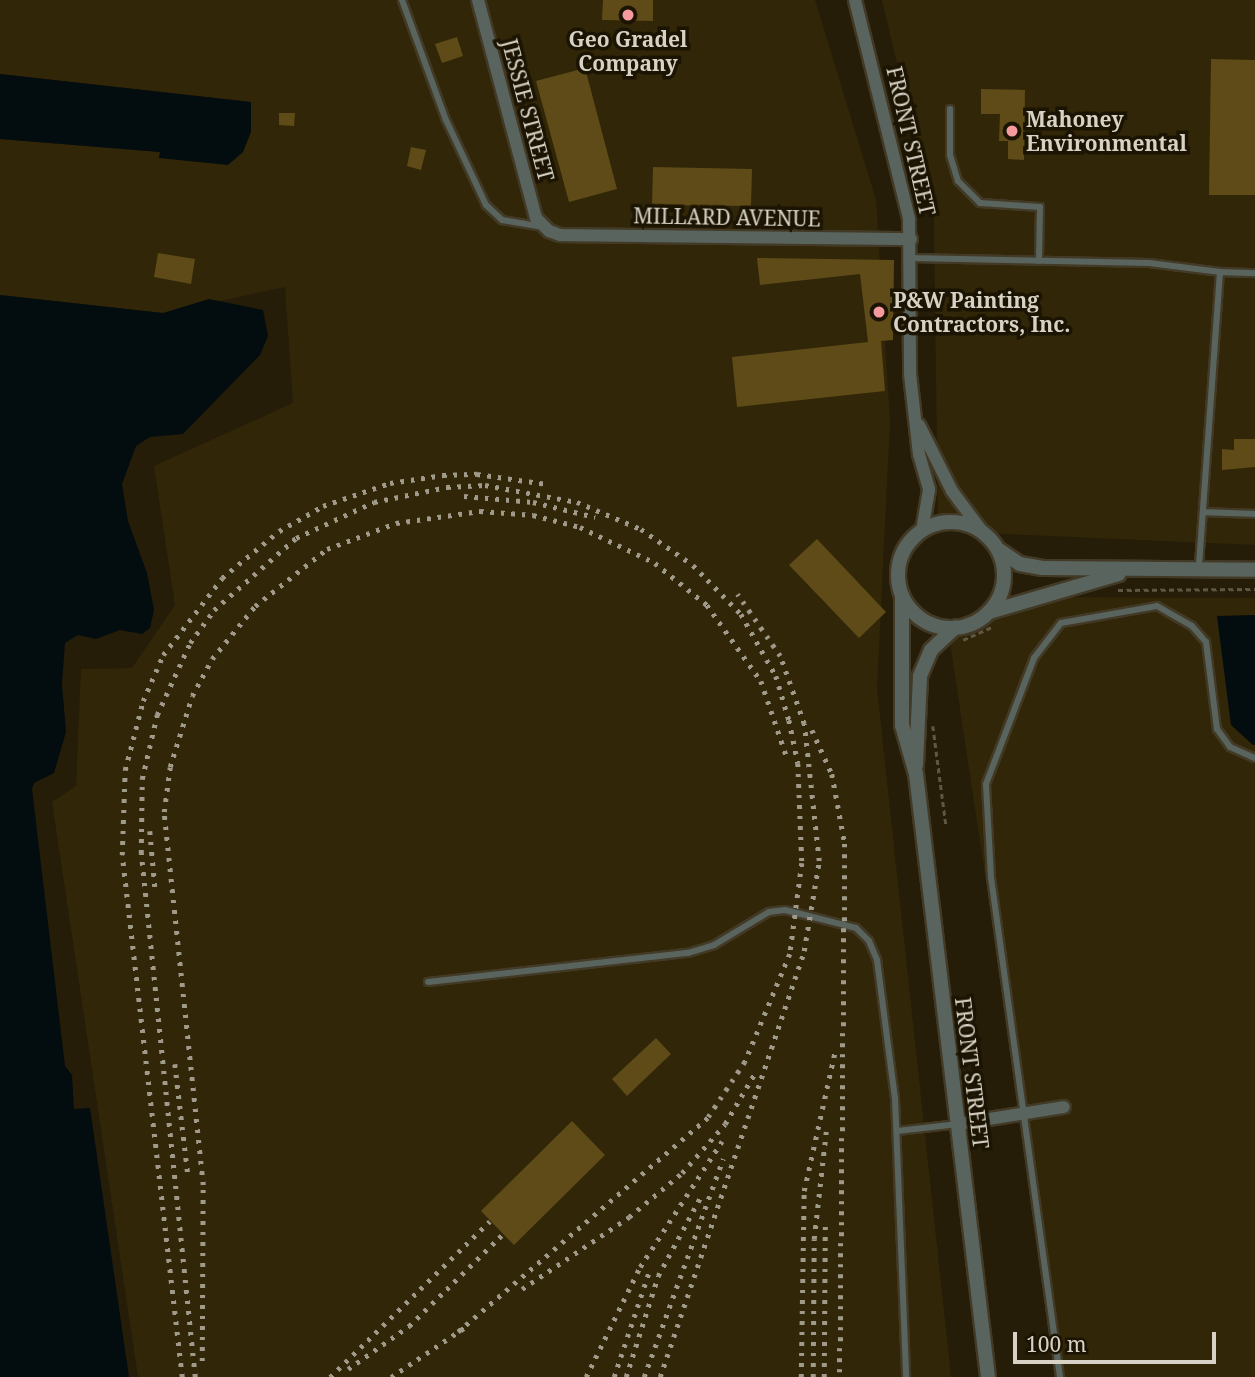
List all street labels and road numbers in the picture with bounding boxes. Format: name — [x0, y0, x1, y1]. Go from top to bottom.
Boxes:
street label: JESSIE STREET — [497, 36, 559, 184]
street label: FRONT STREET — [882, 64, 940, 218]
street label: MILLARD AVENUE — [633, 203, 821, 231]
street label: FRONT STREET — [950, 996, 994, 1150]

